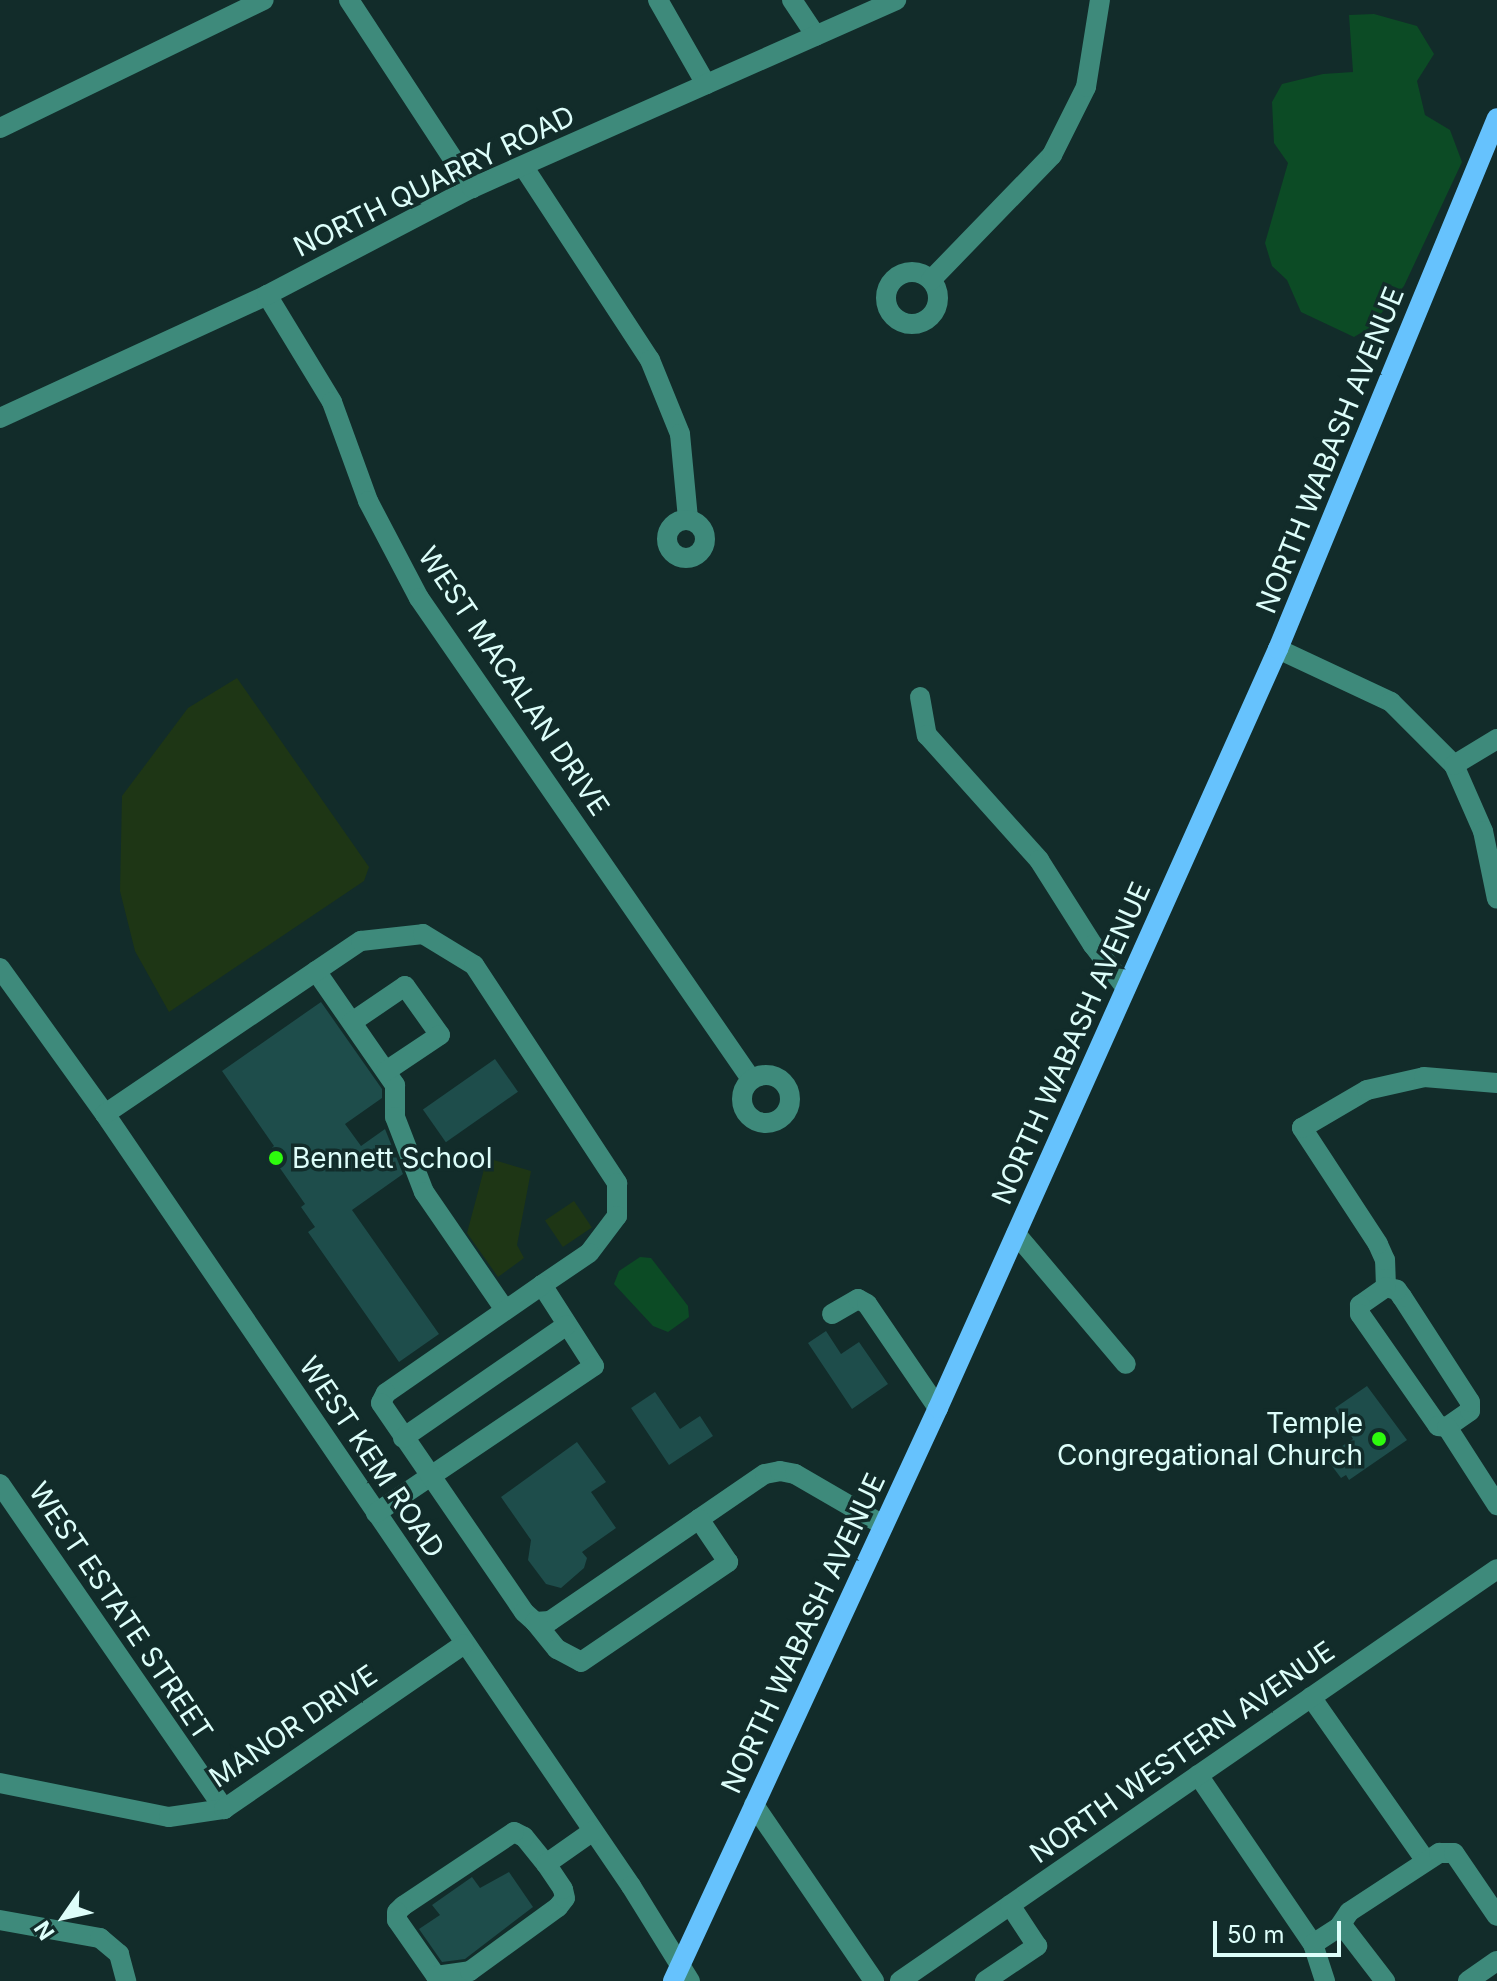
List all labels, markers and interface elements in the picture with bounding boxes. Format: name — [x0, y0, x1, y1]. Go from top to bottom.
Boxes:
street label: NORTH QUARRY ROAD — [288, 98, 580, 264]
street label: NORTH WABASH AVENUE — [1249, 282, 1411, 618]
street label: WEST MACALAN DRIVE — [411, 540, 617, 822]
street label: NORTH WABASH AVENUE — [985, 877, 1157, 1209]
place label: Bennett School — [292, 1141, 492, 1175]
marker: Bennett School — [267, 1149, 285, 1167]
street label: WEST KEM ROAD — [292, 1350, 452, 1564]
place label: Temple Congregational Church — [1057, 1406, 1363, 1472]
marker: Temple Congregational Church — [1370, 1430, 1388, 1448]
street label: NORTH WABASH AVENUE — [714, 1468, 892, 1798]
street label: WEST ESTATE STREET — [22, 1475, 220, 1747]
street label: NORTH WESTERN AVENUE — [1023, 1634, 1341, 1870]
street label: MANOR DRIVE — [203, 1658, 383, 1794]
north arrow — [24, 1877, 104, 1957]
scale bar — [1217, 1905, 1345, 1955]
text: N — [29, 1916, 60, 1945]
text: 50 m — [1227, 1920, 1285, 1949]

